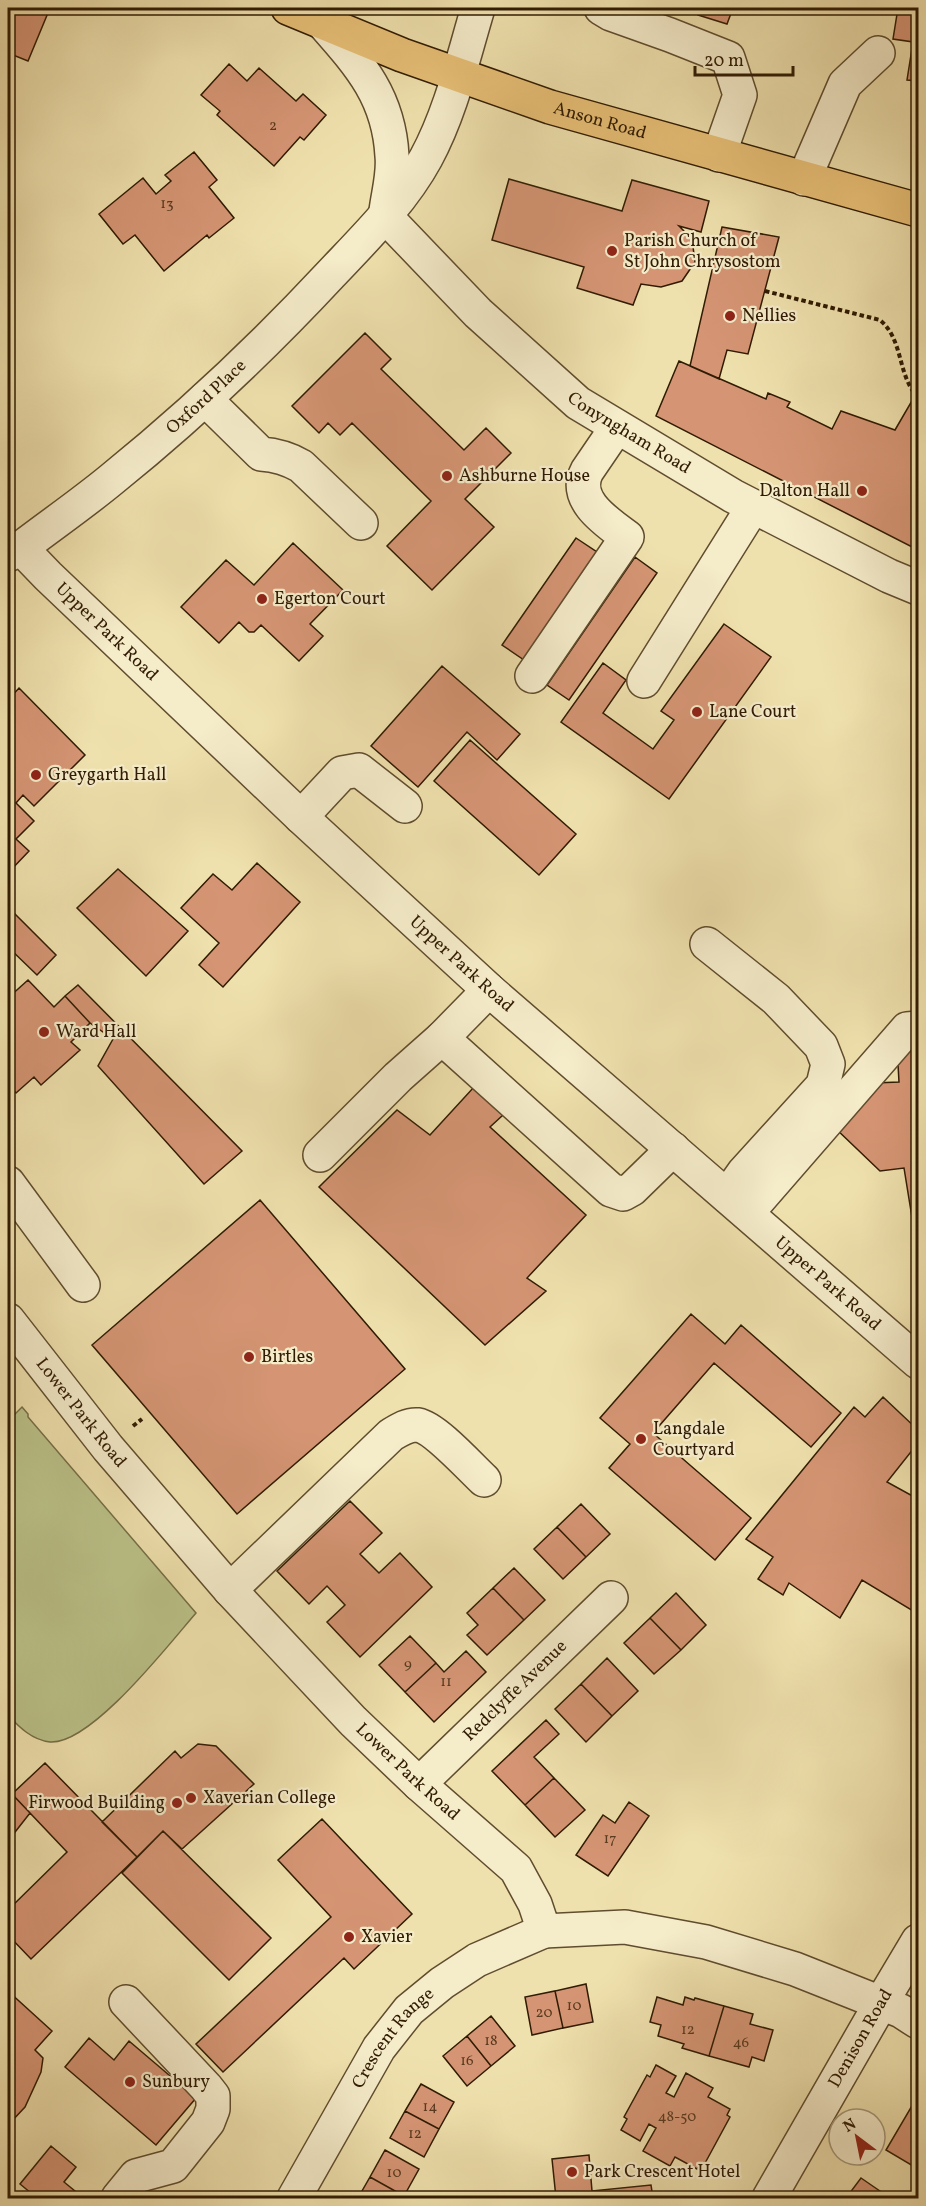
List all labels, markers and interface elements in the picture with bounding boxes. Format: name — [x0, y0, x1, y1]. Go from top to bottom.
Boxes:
scale bar — [695, 39, 792, 77]
text: 20 m — [704, 49, 744, 74]
street label: Anson Road — [550, 96, 649, 146]
house number: 2 — [269, 116, 277, 137]
house number: 13 — [160, 194, 174, 215]
place label: Parish Church of St John Chrysostom — [624, 229, 781, 275]
marker: Parish Church of St John Chrysostom — [605, 244, 619, 258]
place label: Nellies — [742, 304, 796, 329]
marker: Nellies — [723, 309, 737, 323]
street label: Oxford Place — [161, 354, 252, 440]
street label: Conyngham Road — [561, 386, 696, 480]
place label: Ashburne House — [459, 464, 590, 489]
marker: Ashburne House — [440, 469, 454, 483]
place label: Dalton Hall — [759, 479, 850, 504]
marker: Dalton Hall — [855, 484, 869, 498]
street label: Upper Park Road — [50, 577, 164, 687]
place label: Egerton Court — [274, 587, 386, 612]
marker: Egerton Court — [255, 592, 269, 606]
place label: Lane Court — [709, 700, 796, 725]
marker: Lane Court — [690, 705, 704, 719]
place label: Greygarth Hall — [48, 763, 166, 788]
marker: Greygarth Hall — [29, 768, 43, 782]
street label: Upper Park Road — [404, 910, 519, 1018]
place label: Ward Hall — [56, 1020, 136, 1045]
marker: Ward Hall — [37, 1025, 51, 1039]
street label: Upper Park Road — [769, 1230, 886, 1337]
place label: Birtles — [261, 1345, 313, 1370]
marker: Birtles — [242, 1350, 256, 1364]
street label: Lower Park Road — [30, 1352, 132, 1473]
place label: Langdale Courtyard — [653, 1417, 735, 1463]
marker: Langdale Courtyard — [634, 1432, 648, 1446]
street label: Redclyffe Avenue — [458, 1634, 573, 1747]
house number: 9 — [404, 1654, 412, 1675]
house number: 11 — [440, 1672, 452, 1693]
street label: Lower Park Road — [350, 1717, 465, 1827]
place label: Xaverian College — [203, 1786, 336, 1811]
place label: Firwood Building — [28, 1791, 165, 1816]
marker: Xaverian College — [184, 1791, 198, 1805]
marker: Firwood Building — [170, 1796, 184, 1810]
house number: 17 — [603, 1829, 617, 1850]
place label: Xavier — [361, 1925, 413, 1950]
marker: Xavier — [342, 1930, 356, 1944]
street label: Crescent Range — [346, 1982, 440, 2093]
street label: Denison Road — [822, 1984, 899, 2092]
house number: 10 — [567, 1996, 581, 2017]
house number: 20 — [536, 2003, 552, 2024]
house number: 12 — [681, 2020, 695, 2041]
house number: 18 — [484, 2031, 498, 2052]
house number: 46 — [733, 2033, 749, 2054]
house number: 16 — [460, 2051, 474, 2072]
place label: Sunbury — [142, 2070, 210, 2095]
marker: Sunbury — [123, 2075, 137, 2089]
house number: 14 — [423, 2097, 437, 2118]
house number: 48-50 — [658, 2107, 696, 2128]
north arrow — [827, 2107, 887, 2167]
text: N — [839, 2113, 861, 2138]
house number: 12 — [408, 2124, 422, 2145]
place label: Park Crescent Hotel — [584, 2160, 740, 2185]
house number: 10 — [387, 2163, 401, 2184]
marker: Park Crescent Hotel — [565, 2165, 579, 2179]

